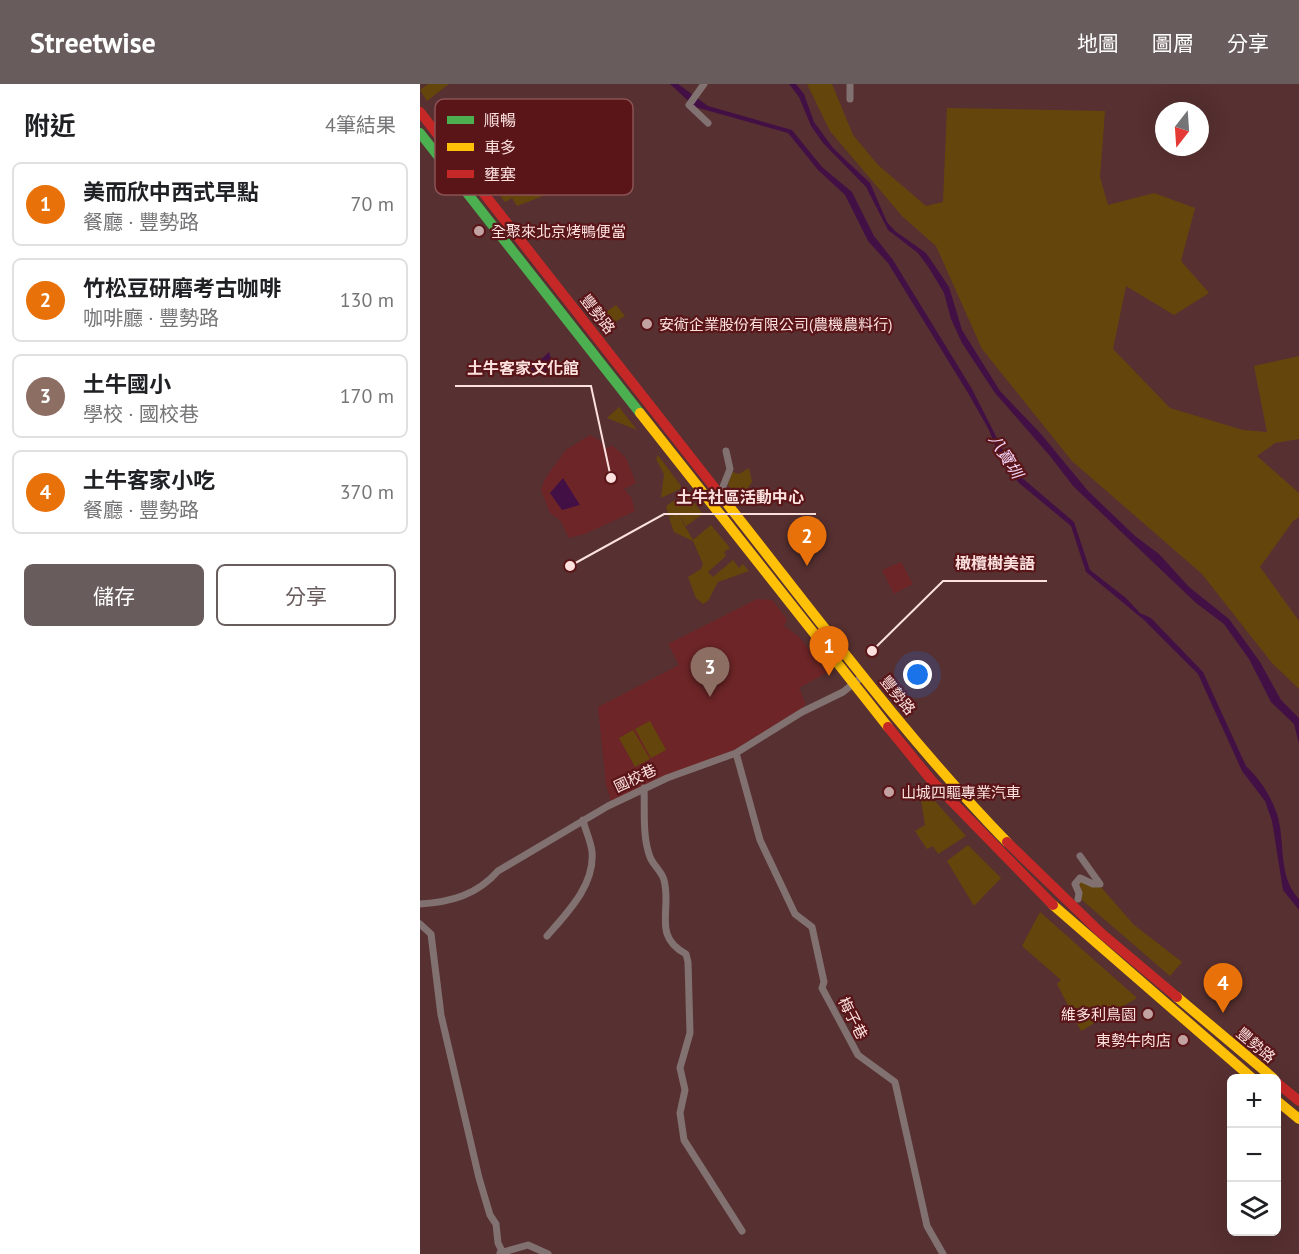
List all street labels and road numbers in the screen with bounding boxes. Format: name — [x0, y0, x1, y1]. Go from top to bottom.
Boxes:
street label: 豐勢路 — [577, 290, 619, 338]
street label: 豐勢路 — [876, 672, 920, 718]
street label: 國校巷 — [611, 760, 659, 796]
street label: 梅子巷 — [834, 994, 872, 1042]
street label: 豐勢路 — [1233, 1023, 1279, 1067]

